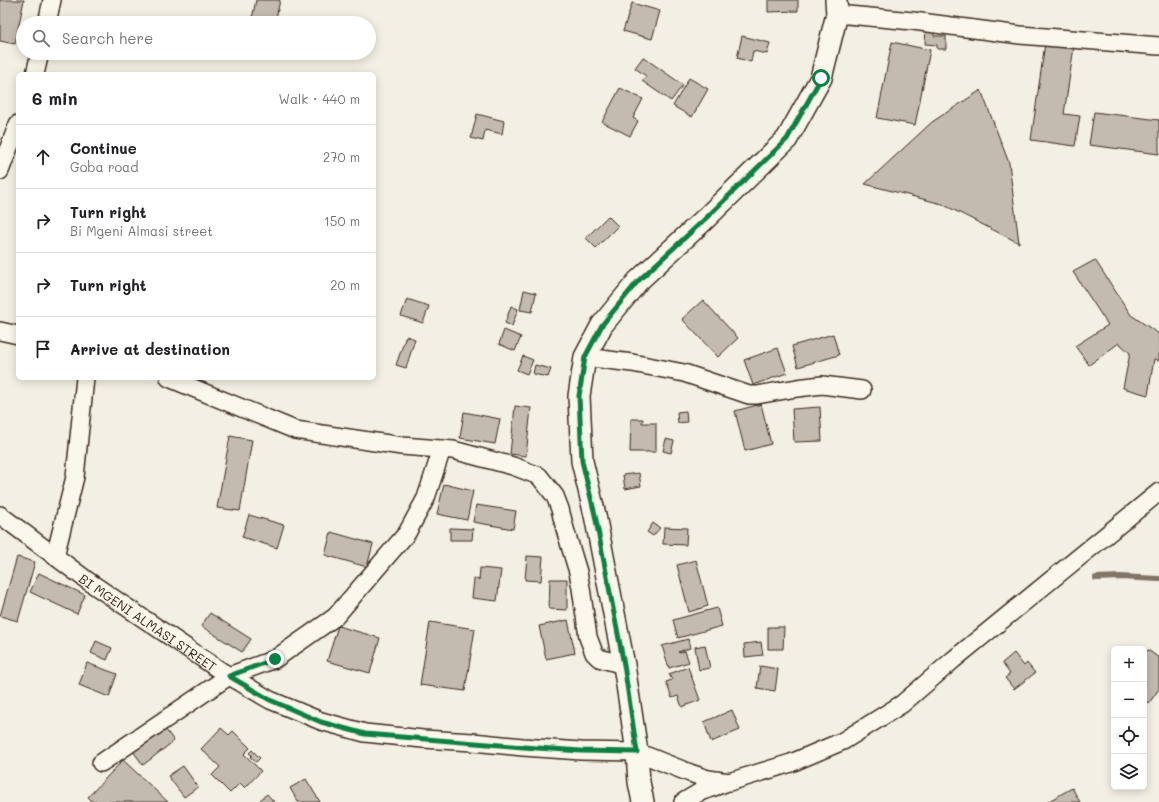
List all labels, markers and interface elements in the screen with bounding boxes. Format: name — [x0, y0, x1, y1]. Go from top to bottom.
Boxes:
search box — [16, 16, 376, 60]
icon: search — [30, 27, 52, 49]
text: Search here — [62, 28, 153, 48]
route start — [812, 69, 830, 87]
text: 6 min — [32, 87, 77, 109]
text: Walk · 440 m — [279, 90, 360, 107]
text: Continue — [70, 138, 137, 158]
icon: ahead — [32, 146, 54, 168]
text: 270 m — [323, 148, 360, 165]
text: Goba road — [70, 158, 138, 175]
text: Turn right — [70, 202, 147, 222]
icon: right — [32, 210, 54, 232]
text: 150 m — [324, 212, 360, 229]
text: Bi Mgeni Almasi street — [70, 222, 213, 239]
icon: right — [32, 274, 54, 296]
text: Turn right — [70, 275, 147, 295]
text: 20 m — [330, 276, 360, 293]
icon: arrive — [32, 338, 54, 360]
text: Arrive at destination — [70, 339, 230, 359]
street label: BI MGENI ALMASI STREET — [76, 569, 220, 674]
map controls — [1111, 646, 1147, 790]
button: + — [1111, 646, 1147, 682]
route end — [266, 650, 284, 668]
button: − — [1111, 682, 1147, 718]
button: locate — [1111, 718, 1147, 754]
button: layers — [1111, 754, 1147, 790]

